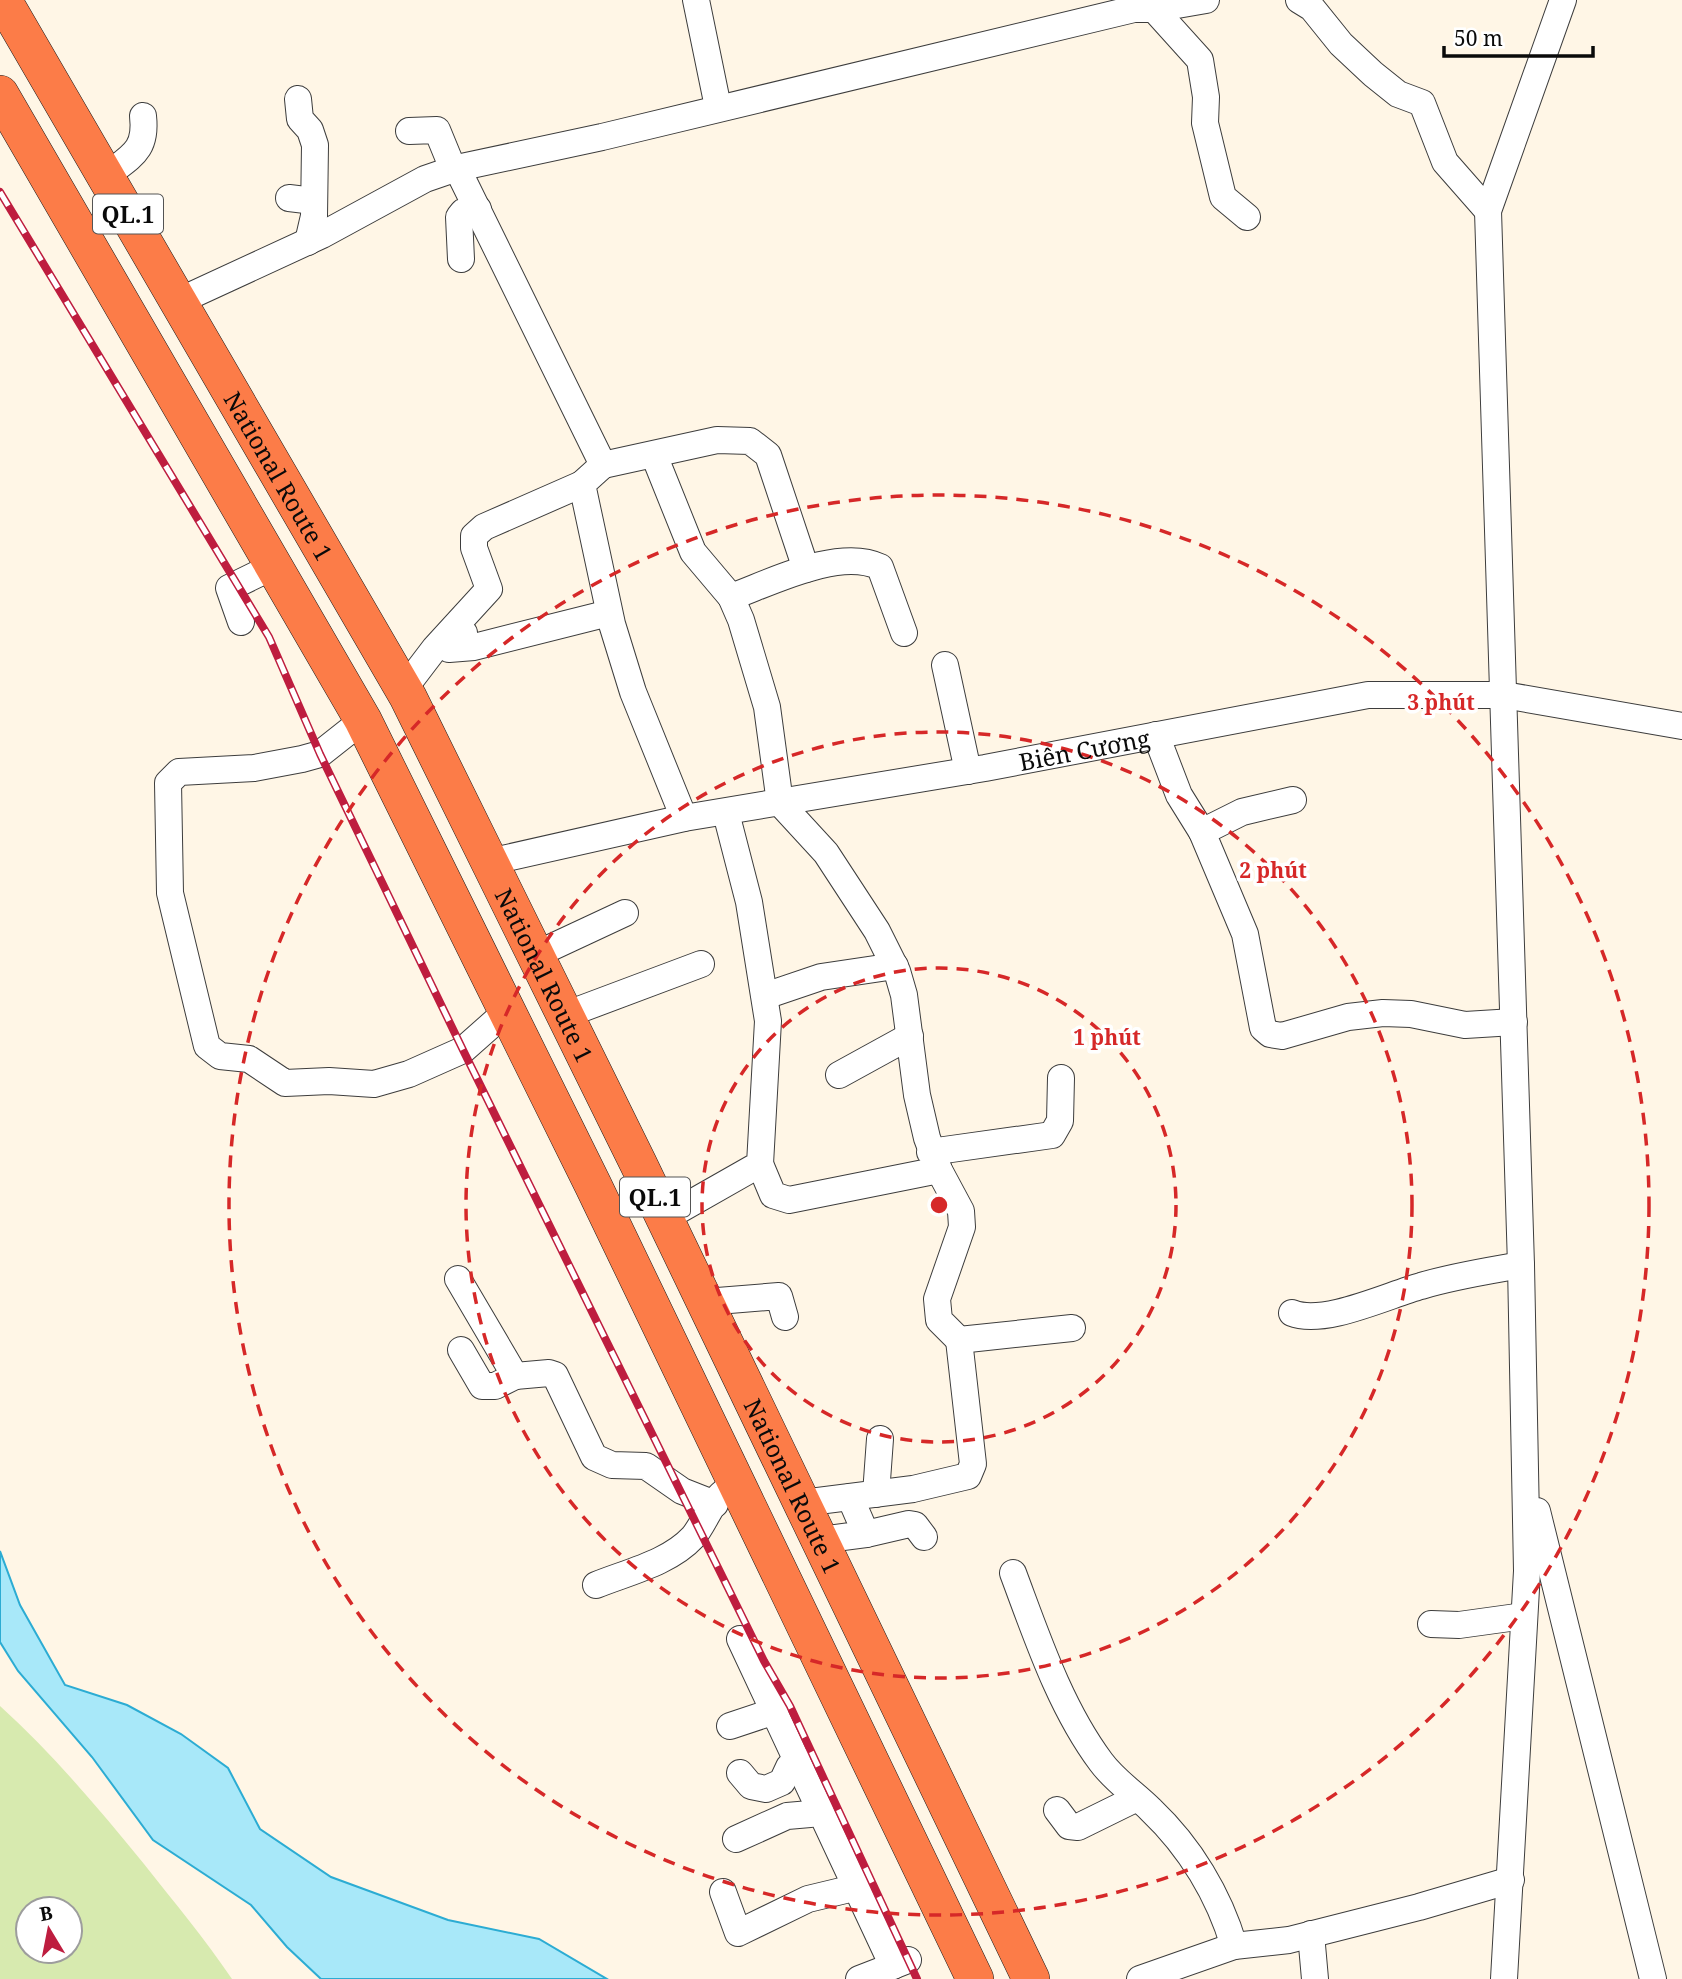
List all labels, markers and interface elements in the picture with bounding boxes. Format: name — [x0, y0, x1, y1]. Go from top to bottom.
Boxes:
scale bar — [1444, 14, 1593, 58]
text: 50 m — [1454, 24, 1503, 52]
road number: QL.1 — [93, 195, 163, 234]
street label: National Route 1 — [217, 385, 341, 566]
text: 3 phút — [1407, 688, 1475, 716]
street label: Biên Cương — [1016, 720, 1152, 778]
text: 2 phút — [1239, 856, 1307, 884]
street label: National Route 1 — [488, 882, 602, 1068]
text: 1 phút — [1073, 1023, 1141, 1051]
road number: QL.1 — [620, 1178, 690, 1216]
centre of rings — [927, 1193, 951, 1217]
street label: National Route 1 — [737, 1393, 850, 1579]
north arrow — [14, 1895, 84, 1965]
text: B — [37, 1899, 55, 1927]

